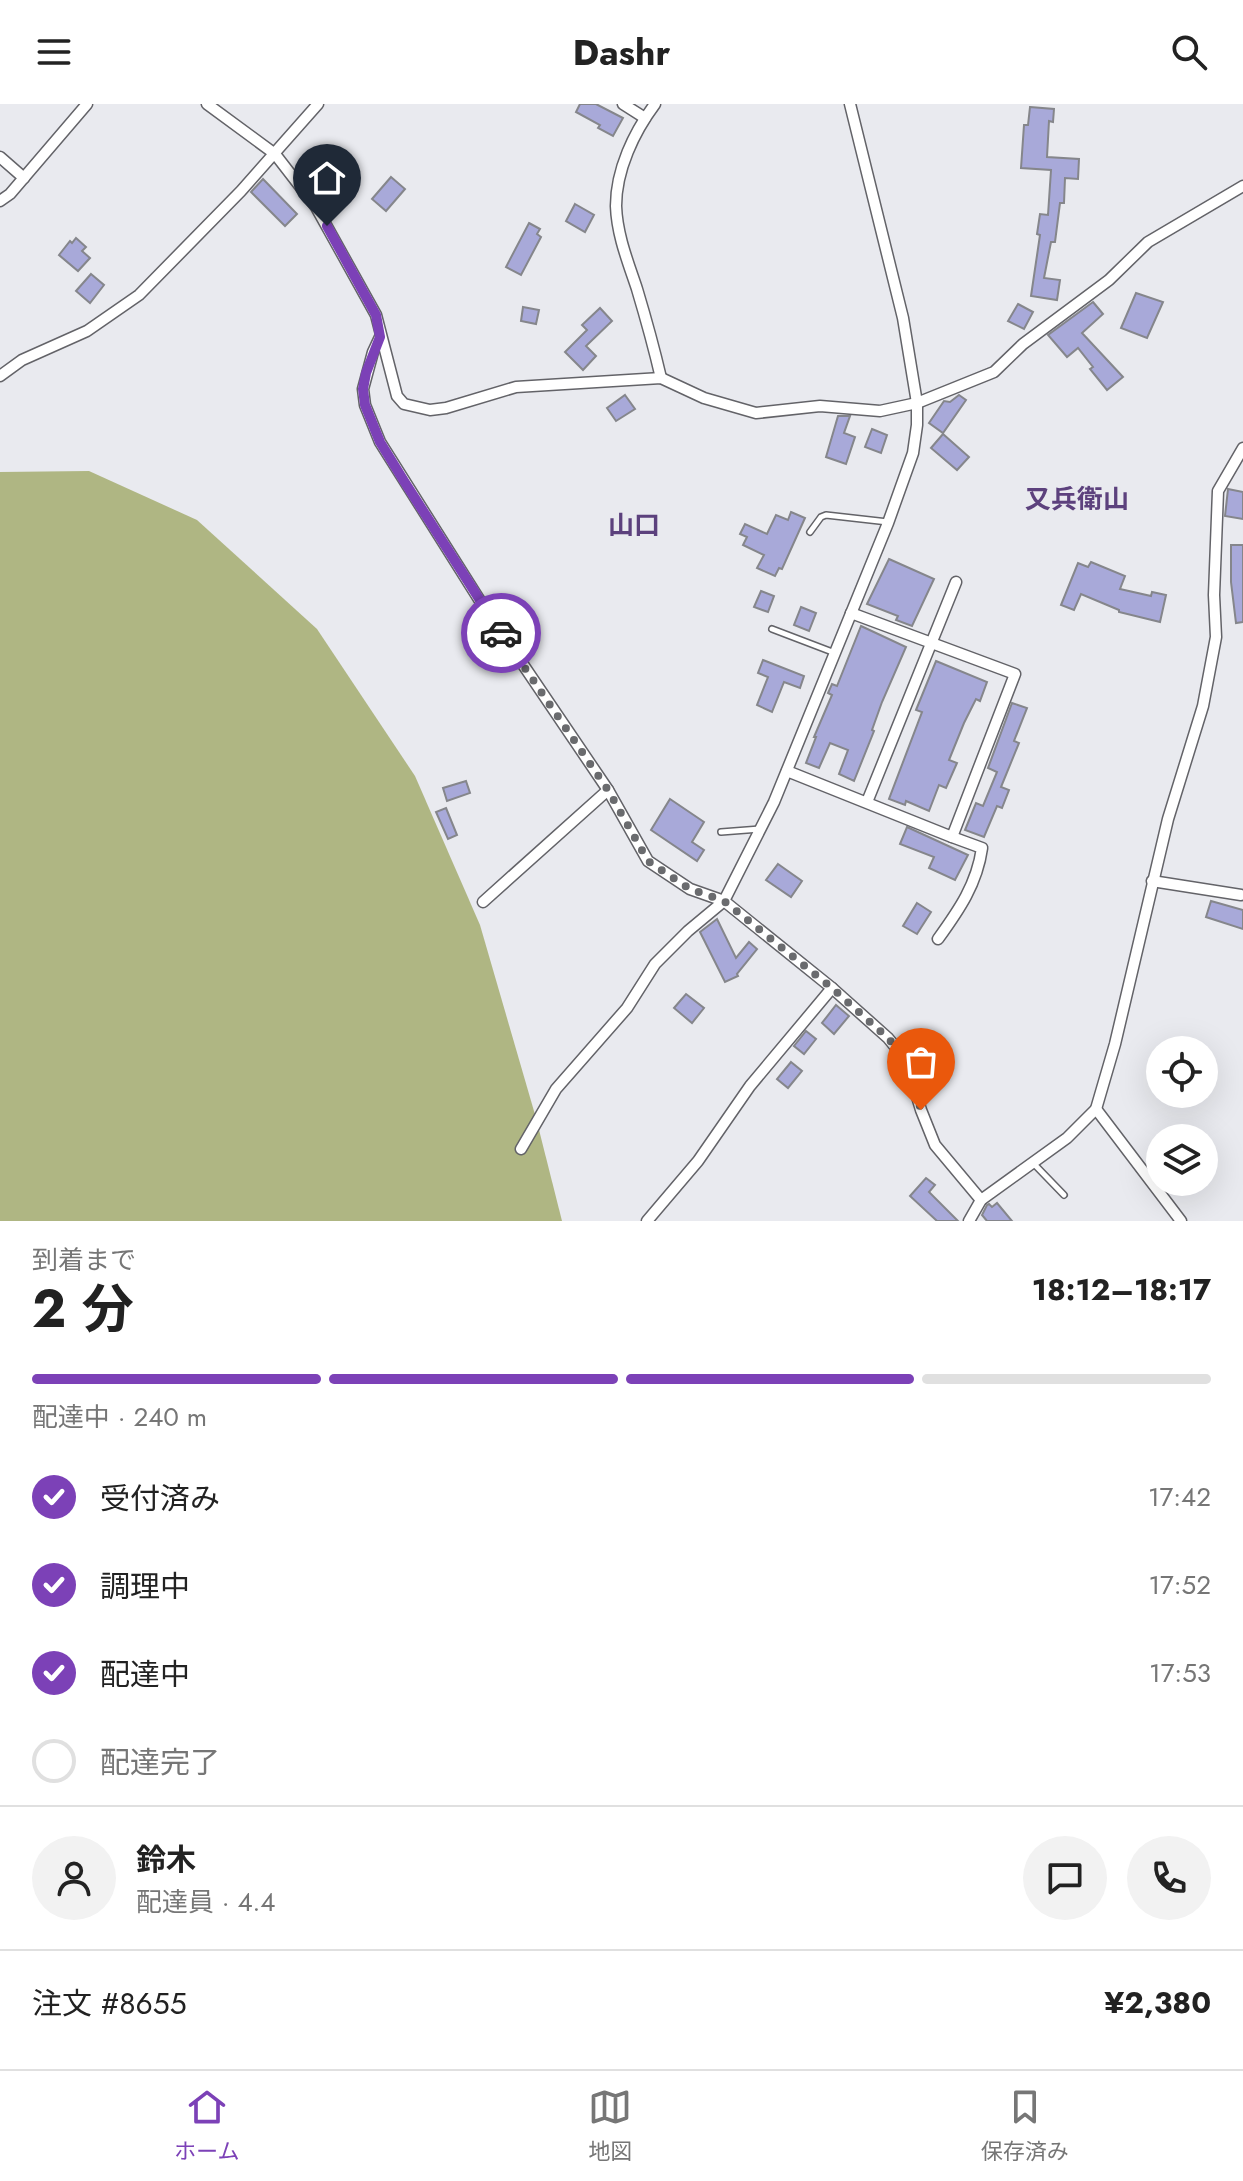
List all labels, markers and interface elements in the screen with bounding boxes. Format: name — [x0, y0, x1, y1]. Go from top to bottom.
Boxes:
text: Dashr — [573, 26, 670, 78]
icon: menu — [32, 30, 76, 74]
icon: search — [1167, 30, 1211, 74]
pin — [293, 144, 361, 226]
icon: home — [305, 156, 349, 200]
district label: 又兵衛山 — [1025, 480, 1129, 518]
district label: 山口 — [608, 506, 660, 544]
courier — [461, 593, 541, 673]
icon: car — [479, 611, 523, 655]
pin — [887, 1028, 955, 1110]
map controls — [1146, 1036, 1218, 1196]
button: locate — [1146, 1036, 1218, 1108]
icon: bag — [899, 1040, 943, 1084]
button: layers — [1146, 1124, 1218, 1196]
text: 到着まで — [32, 1241, 136, 1279]
text: 18:12–18:17 — [1032, 1268, 1211, 1311]
text: 2 分 — [32, 1271, 134, 1347]
text: 配達中 · 240 m — [32, 1398, 207, 1436]
icon: check — [32, 1475, 76, 1519]
text: 受付済み — [100, 1477, 220, 1520]
text: 17:42 — [1148, 1478, 1211, 1516]
icon: check — [32, 1563, 76, 1607]
text: 調理中 — [100, 1565, 190, 1608]
text: 17:52 — [1148, 1566, 1211, 1604]
icon: check — [32, 1651, 76, 1695]
text: 配達中 — [100, 1653, 190, 1696]
text: 17:53 — [1149, 1654, 1211, 1692]
text: 配達完了 — [100, 1741, 220, 1784]
button: person — [32, 1836, 116, 1920]
button: chat — [1023, 1836, 1107, 1920]
button: phone — [1127, 1836, 1211, 1920]
text: 鈴木 — [136, 1838, 196, 1881]
text: 配達員 · 4.4 — [136, 1883, 276, 1921]
text: ¥2,380 — [1104, 1981, 1211, 2024]
text: 注文 #8655 — [32, 1982, 187, 2025]
tab: ホーム — [174, 2085, 240, 2167]
tab: 地図 — [588, 2085, 632, 2167]
tab: 保存済み — [981, 2085, 1069, 2167]

